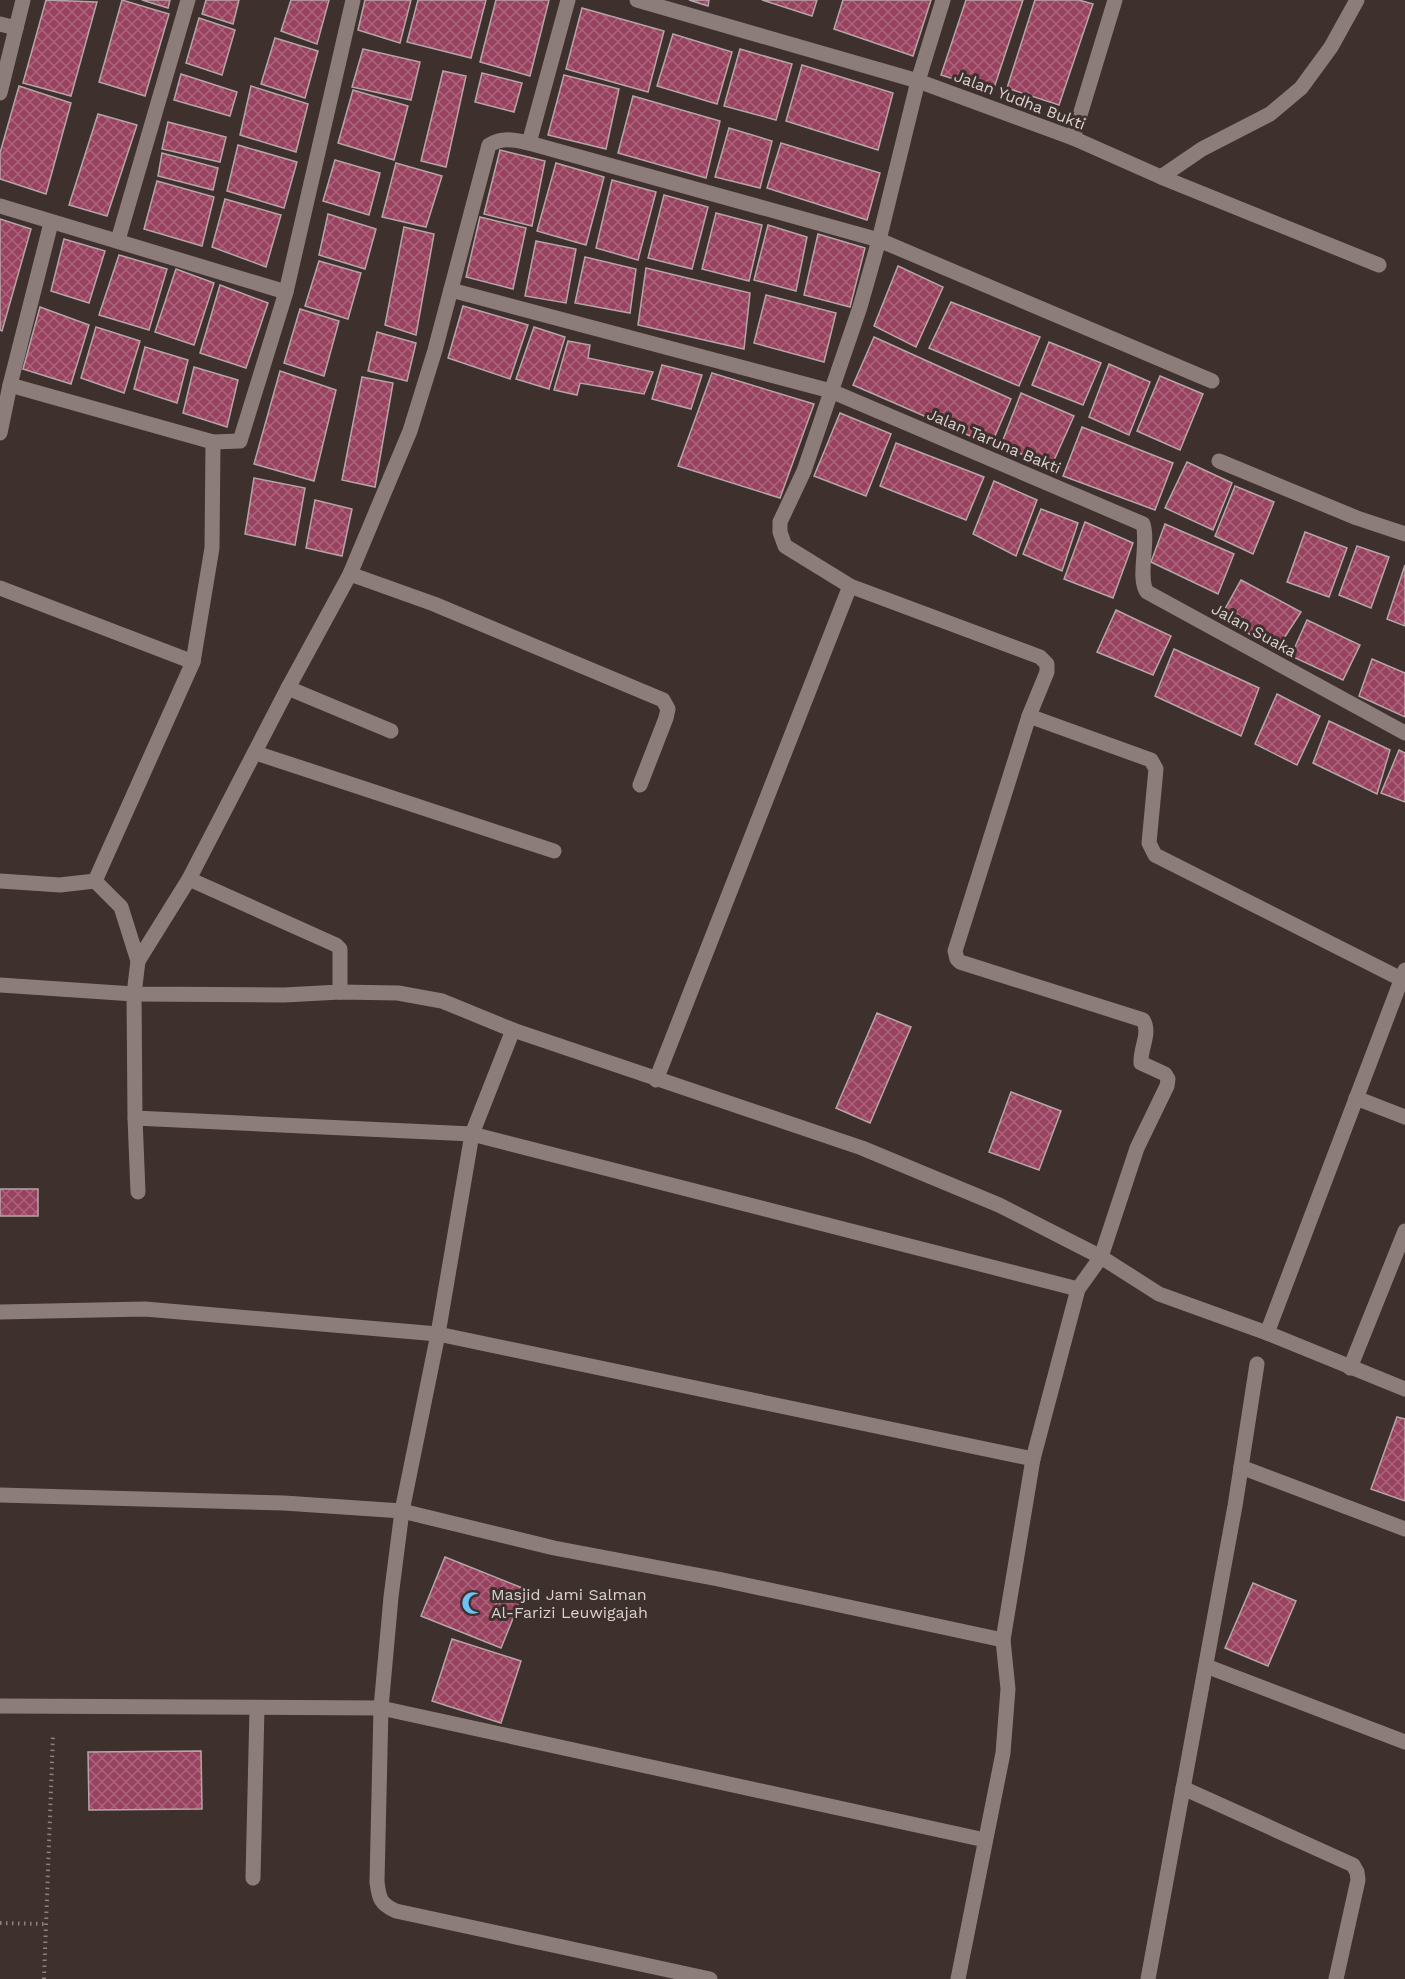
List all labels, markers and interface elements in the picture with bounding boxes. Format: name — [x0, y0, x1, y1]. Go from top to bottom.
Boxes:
street label: Jalan Yudha Bukti — [952, 66, 1088, 134]
street label: Jalan Taruna Bakti — [924, 404, 1064, 478]
street label: Jalan Suaka — [1208, 599, 1300, 661]
place label: Masjid Jami Salman Al-Farizi Leuwigajah — [491, 1585, 648, 1622]
mosque icon: Masjid Jami Salman Al-Farizi Leuwigajah — [460, 1590, 486, 1616]

